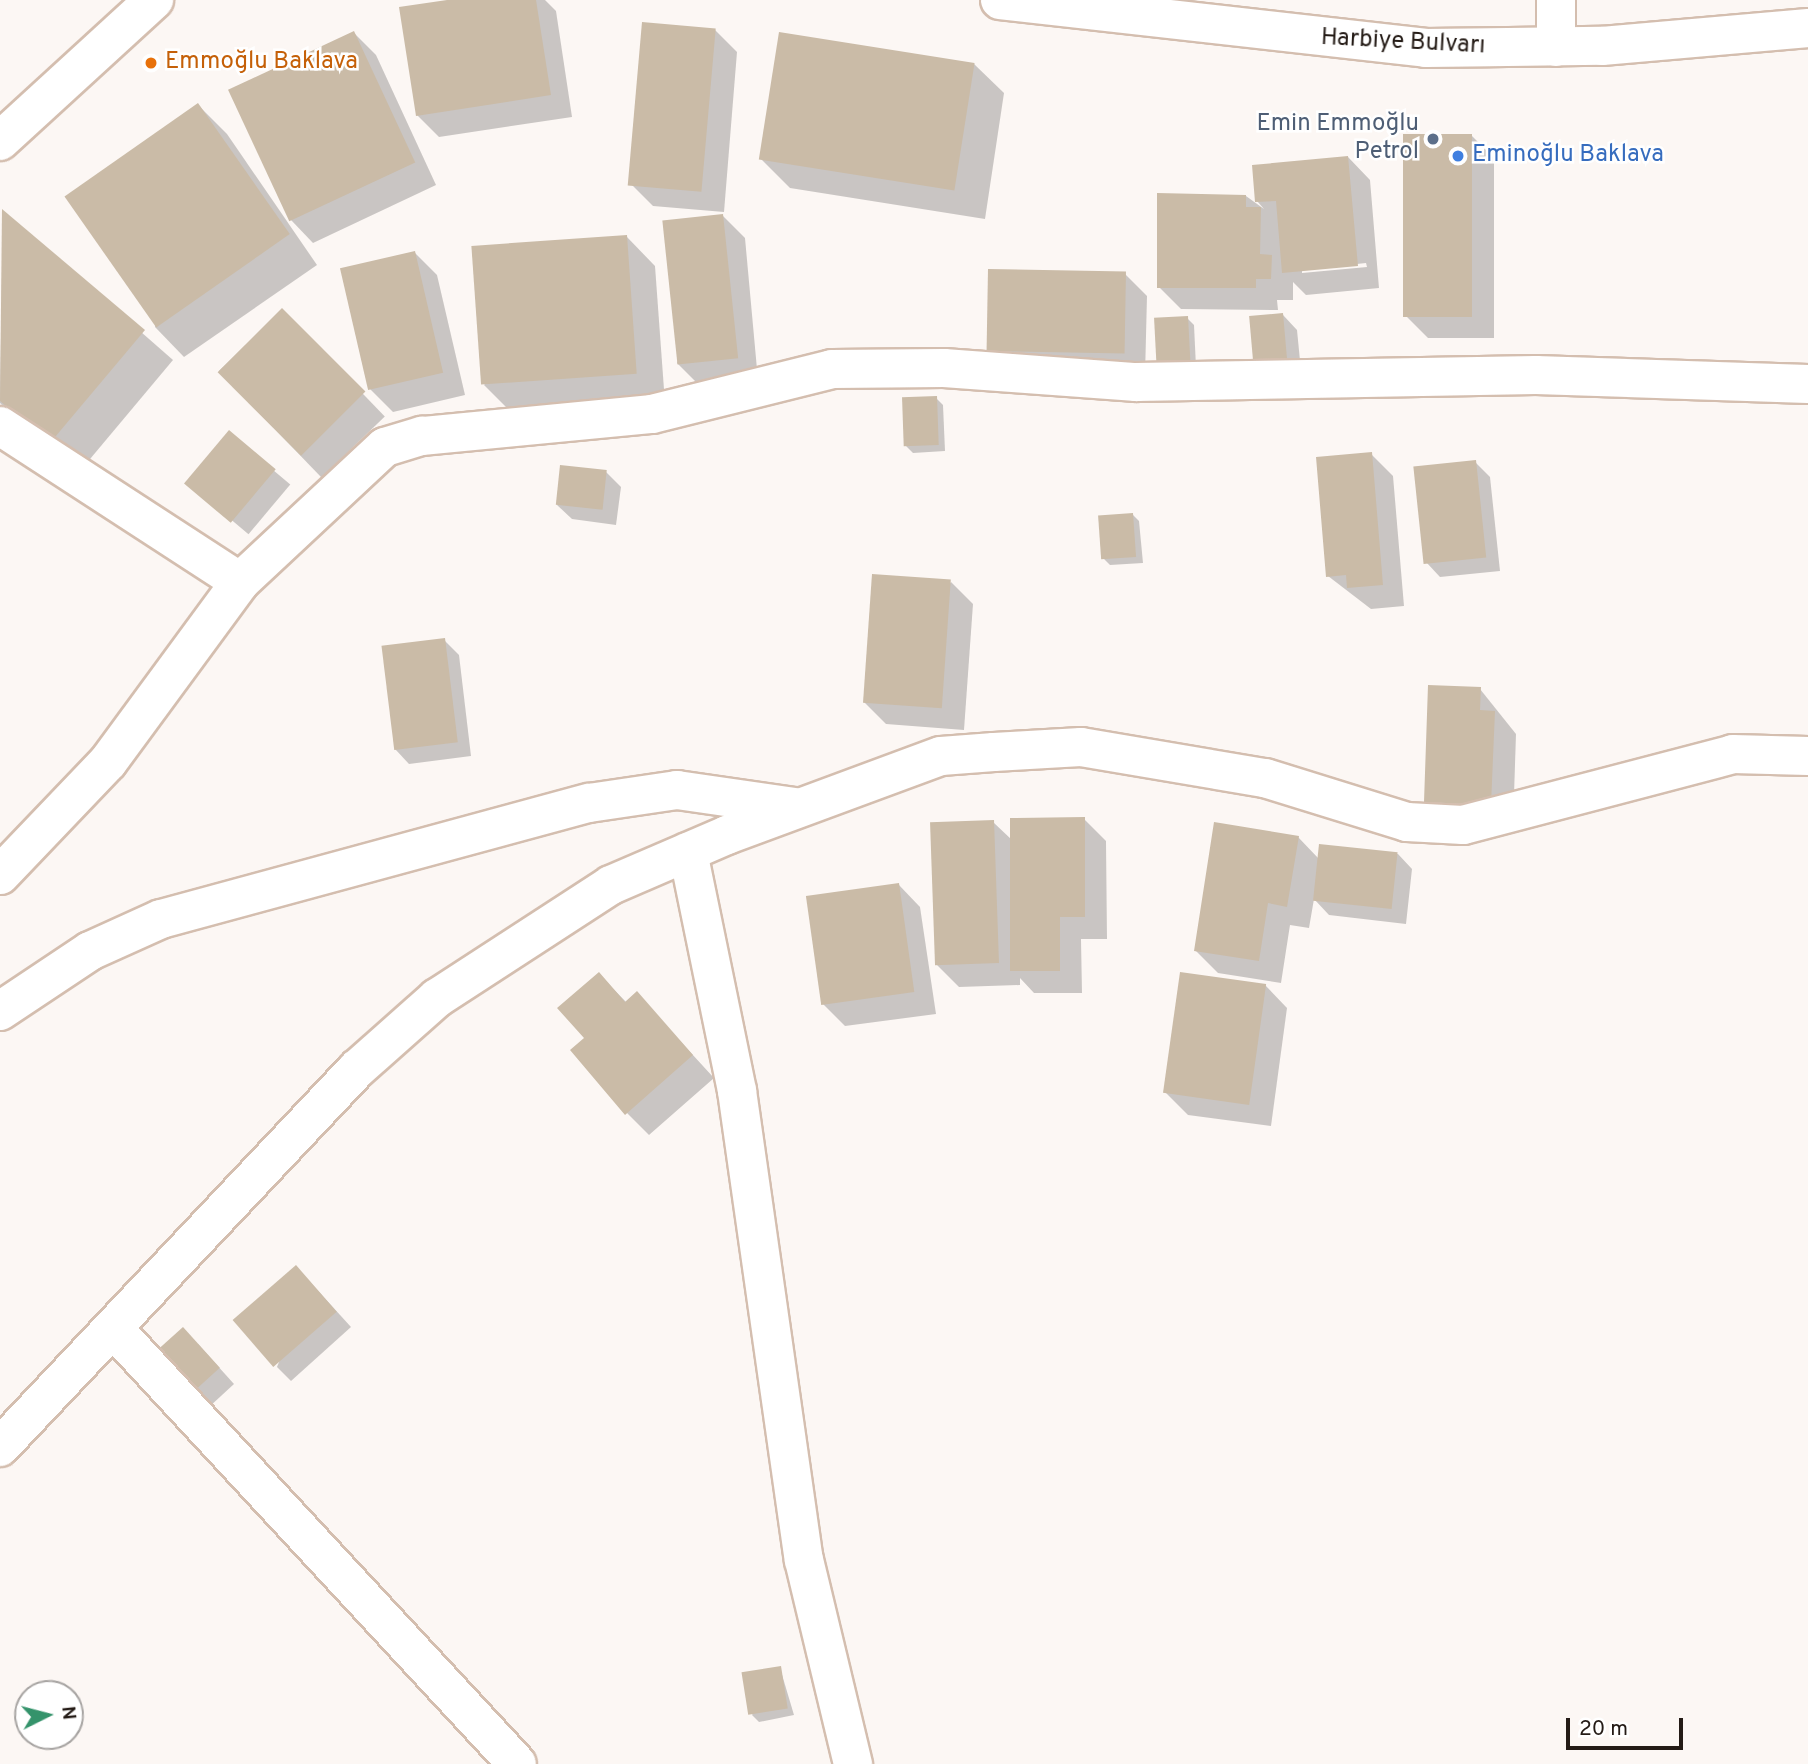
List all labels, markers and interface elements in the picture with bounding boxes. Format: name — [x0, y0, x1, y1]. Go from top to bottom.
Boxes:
street label: Harbiye Bulvarı — [1320, 24, 1486, 62]
place label: Emmoğlu Baklava — [165, 49, 358, 77]
marker: Emmoğlu Baklava — [143, 55, 159, 71]
place label: Emin Emmoğlu Petrol — [1256, 111, 1419, 167]
marker: Emin Emmoğlu Petrol — [1425, 131, 1441, 147]
place label: Eminoğlu Baklava — [1472, 142, 1664, 170]
marker: Eminoğlu Baklava — [1450, 148, 1466, 164]
north arrow — [14, 1680, 84, 1750]
scale bar — [1570, 1704, 1687, 1748]
text: N — [55, 1705, 81, 1721]
text: 20 m — [1579, 1716, 1628, 1743]

